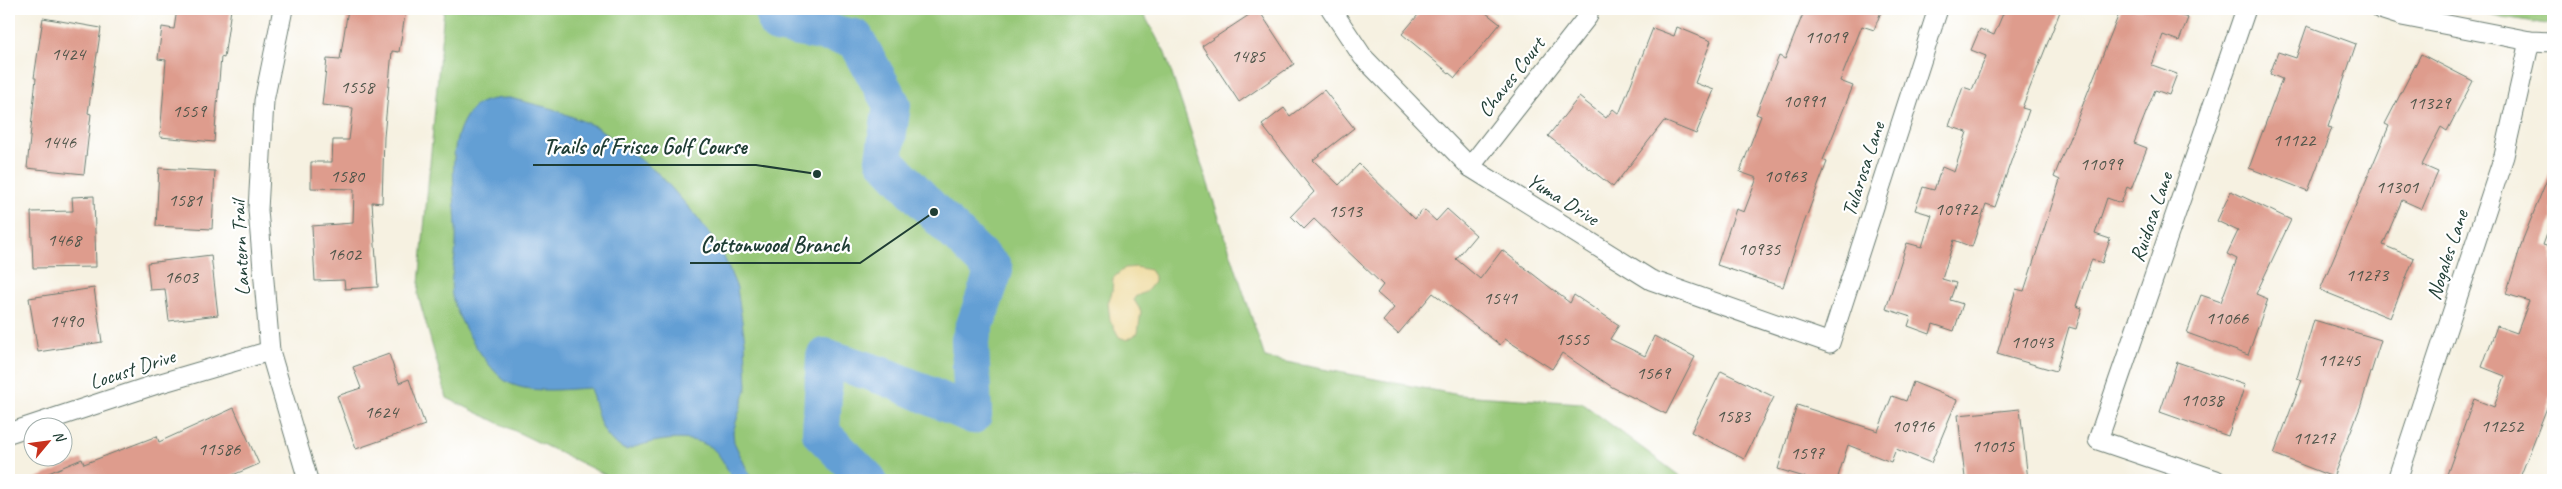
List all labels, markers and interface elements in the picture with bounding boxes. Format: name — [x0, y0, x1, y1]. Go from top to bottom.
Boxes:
house number: 11019 — [1805, 25, 1849, 49]
street label: Chaves Court — [1472, 30, 1552, 122]
house number: 1424 — [51, 42, 88, 66]
house number: 1485 — [1231, 44, 1267, 68]
house number: 1558 — [340, 75, 377, 99]
house number: 10991 — [1783, 89, 1827, 113]
house number: 11329 — [2408, 91, 2452, 115]
house number: 1559 — [172, 99, 208, 123]
street label: Tularosa Lane — [1836, 117, 1891, 219]
callout: Trails of Frisco Golf Course — [533, 128, 756, 165]
house number: 11122 — [2273, 128, 2317, 152]
house number: 1446 — [42, 130, 78, 154]
text: Trails of Frisco Golf Course — [543, 133, 748, 161]
house number: 11099 — [2080, 152, 2124, 176]
house number: 1580 — [330, 164, 366, 188]
house number: 10963 — [1764, 164, 1808, 188]
street label: Yuma Drive — [1522, 167, 1606, 232]
street label: Ruidosa Lane — [2124, 168, 2179, 265]
house number: 11301 — [2376, 175, 2420, 199]
house number: 1581 — [168, 188, 204, 212]
street label: Lantern Trail — [224, 196, 255, 296]
house number: 10972 — [1935, 197, 1979, 221]
house number: 1513 — [1328, 199, 1364, 223]
street label: Nogales Lane — [2420, 206, 2474, 303]
callout: Cottonwood Branch — [690, 226, 860, 263]
house number: 1468 — [47, 228, 84, 252]
text: Cottonwood Branch — [700, 231, 850, 259]
house number: 10935 — [1738, 237, 1782, 261]
house number: 1602 — [327, 242, 363, 266]
house number: 11273 — [2346, 263, 2390, 287]
house number: 1603 — [164, 265, 200, 289]
house number: 1541 — [1483, 286, 1519, 310]
house number: 11066 — [2206, 306, 2250, 330]
house number: 1490 — [49, 309, 85, 333]
house number: 1555 — [1555, 327, 1591, 351]
house number: 11043 — [2011, 330, 2055, 354]
street label: Locust Drive — [86, 342, 180, 395]
house number: 11245 — [2318, 348, 2362, 372]
house number: 1569 — [1636, 361, 1672, 385]
house number: 11038 — [2181, 388, 2226, 412]
house number: 1624 — [364, 400, 401, 424]
house number: 1583 — [1716, 404, 1752, 428]
house number: 10916 — [1892, 414, 1936, 438]
house number: 11252 — [2481, 414, 2525, 438]
north arrow — [22, 416, 72, 466]
house number: 11217 — [2293, 426, 2337, 450]
text: N — [49, 428, 70, 446]
house number: 11015 — [1972, 434, 2016, 458]
house number: 11586 — [198, 437, 242, 461]
house number: 1597 — [1790, 441, 1826, 465]

